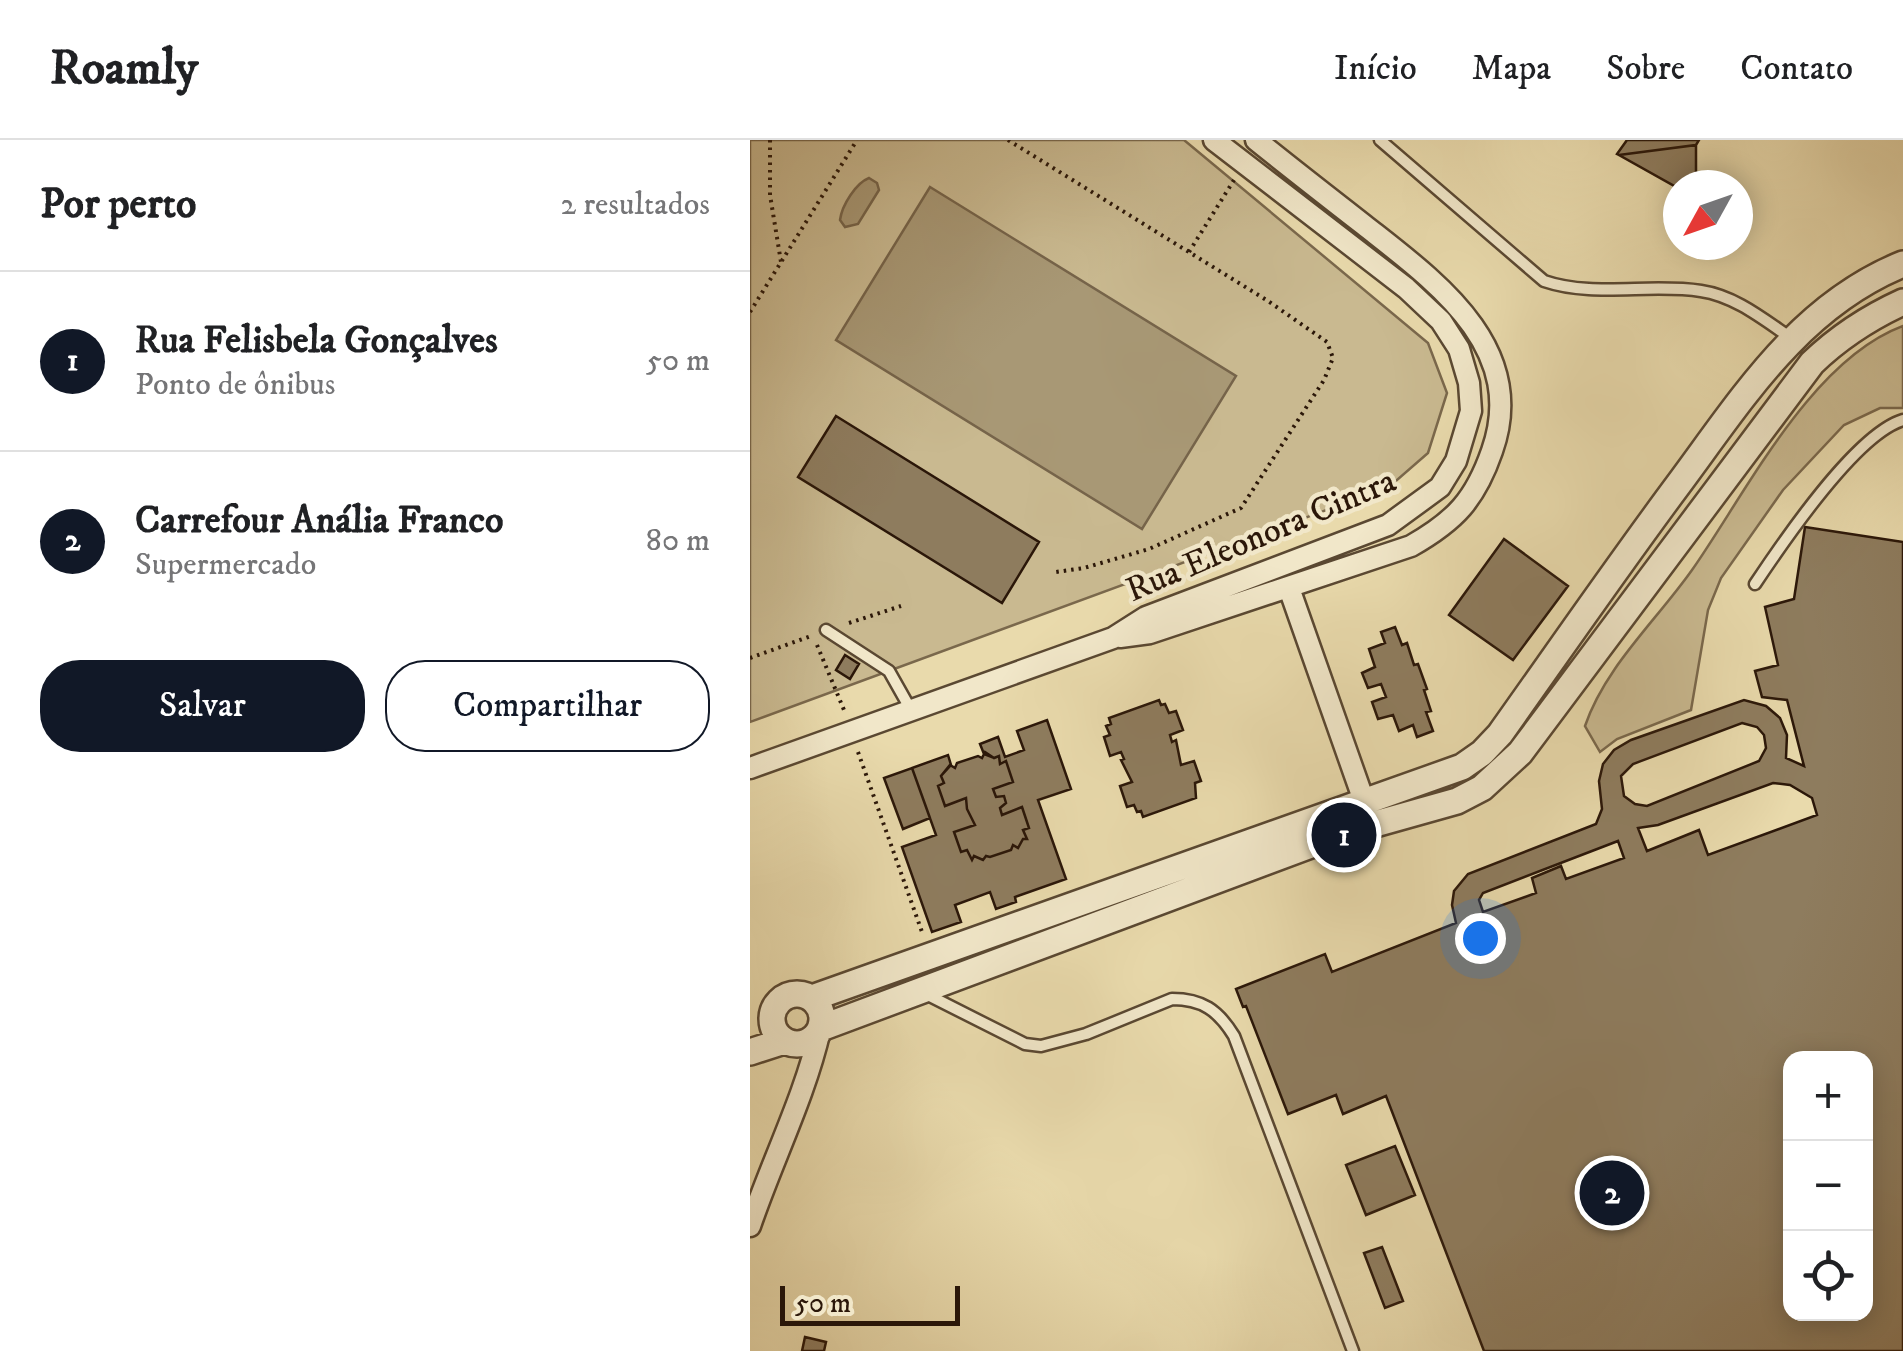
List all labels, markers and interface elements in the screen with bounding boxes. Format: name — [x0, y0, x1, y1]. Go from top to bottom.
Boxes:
text: Roamly — [50, 39, 198, 99]
text: Início — [1334, 47, 1417, 91]
text: Mapa — [1472, 47, 1551, 91]
text: Sobre — [1606, 47, 1685, 91]
text: Contato — [1740, 47, 1853, 91]
north arrow — [1663, 170, 1753, 260]
text: Por perto — [40, 179, 197, 231]
text: 2 resultados — [561, 185, 710, 225]
text: Rua Felisbela Gonçalves — [135, 317, 498, 365]
text: 1 — [67, 341, 78, 381]
text: 50 m — [646, 341, 710, 381]
text: Ponto de ônibus — [135, 365, 336, 405]
street label: Rua Eleonora Cintra — [1119, 459, 1403, 613]
text: Carrefour Anália Franco — [135, 497, 503, 545]
text: 2 — [65, 521, 80, 561]
text: 80 m — [646, 521, 710, 561]
text: Supermercado — [135, 545, 316, 585]
button: Salvar — [40, 660, 365, 752]
button: Compartilhar — [385, 660, 710, 752]
pin: 1 — [1312, 798, 1376, 872]
your location — [1455, 913, 1506, 964]
map controls — [1783, 1051, 1873, 1321]
button: + — [1783, 1051, 1873, 1141]
button: − — [1783, 1141, 1873, 1231]
pin: 2 — [1580, 1156, 1644, 1230]
button: locate — [1783, 1231, 1873, 1321]
scale bar — [780, 1281, 960, 1326]
text: 50 m — [795, 1286, 851, 1321]

